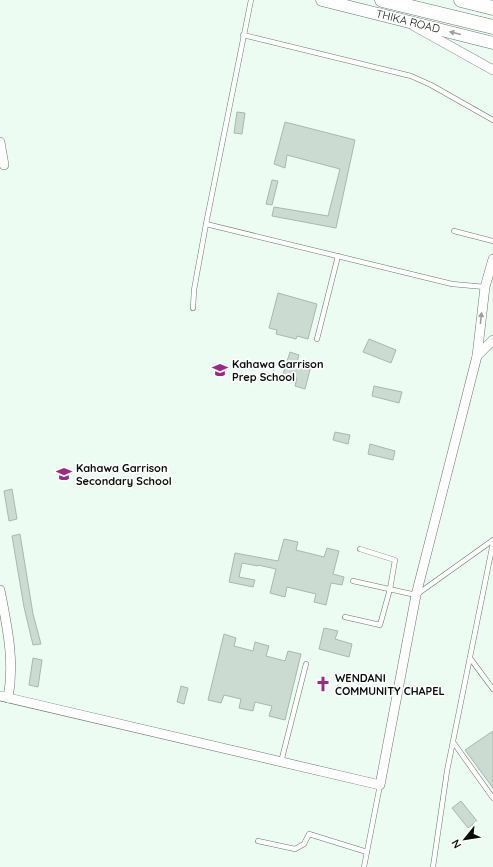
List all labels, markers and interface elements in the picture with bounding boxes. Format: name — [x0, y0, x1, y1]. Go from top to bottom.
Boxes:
street label: THIKA ROAD — [375, 6, 442, 36]
one-way arrow — [449, 30, 461, 36]
one-way arrow — [478, 312, 484, 324]
place label: Kahawa Garrison Prep School — [232, 357, 323, 384]
school or university icon: Kahawa Garrison Prep School — [211, 361, 229, 379]
place label: Kahawa Garrison Secondary School — [76, 461, 172, 488]
school or university icon: Kahawa Garrison Secondary School — [55, 465, 73, 483]
place label: WENDANI COMMUNITY CHAPEL — [335, 671, 445, 698]
church icon: WENDANI COMMUNITY CHAPEL — [314, 675, 332, 693]
north arrow — [445, 819, 485, 859]
text: N — [448, 837, 464, 851]

